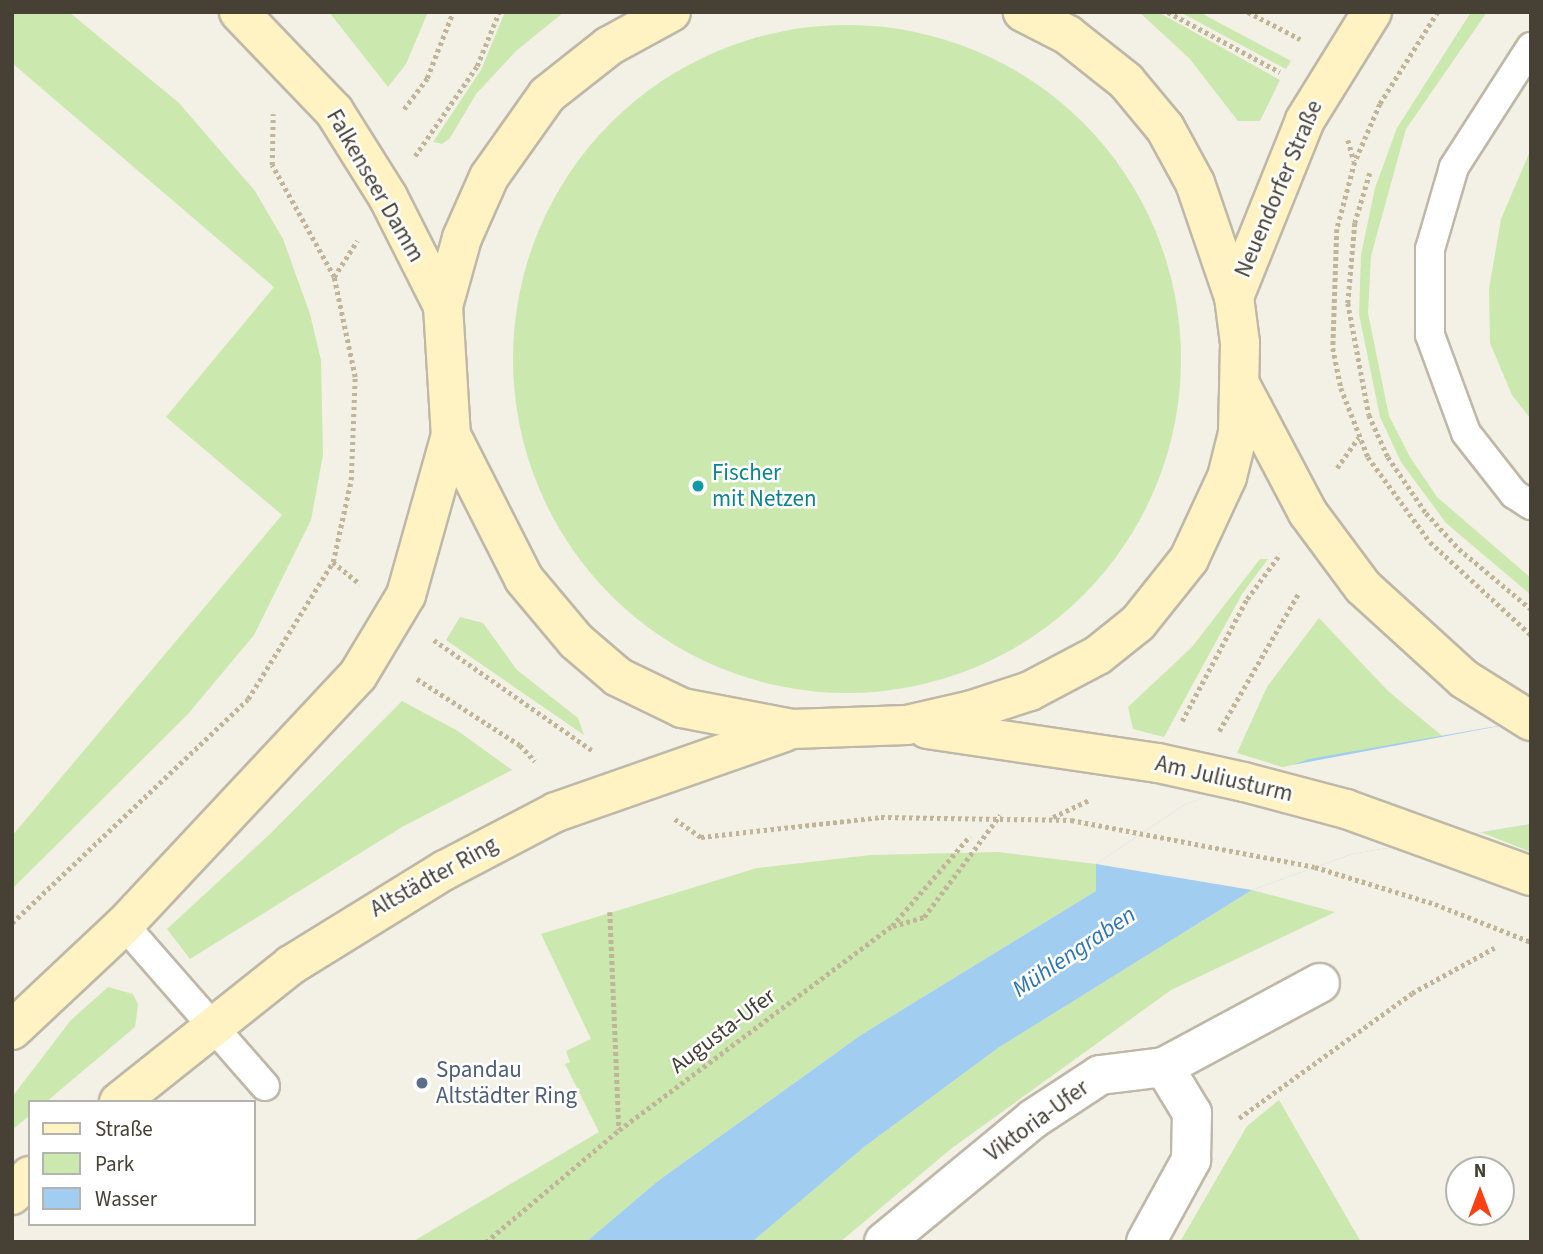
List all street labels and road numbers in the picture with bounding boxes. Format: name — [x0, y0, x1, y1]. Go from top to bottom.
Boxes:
street label: Neuendorfer Straße — [1229, 96, 1329, 282]
street label: Falkenseer Damm — [320, 105, 430, 267]
street label: Am Juliusturm — [1153, 750, 1295, 808]
street label: Altstädter Ring — [366, 831, 502, 923]
street label: Augusta-Ufer — [665, 982, 781, 1080]
street label: Viktoria-Ufer — [980, 1074, 1094, 1168]

